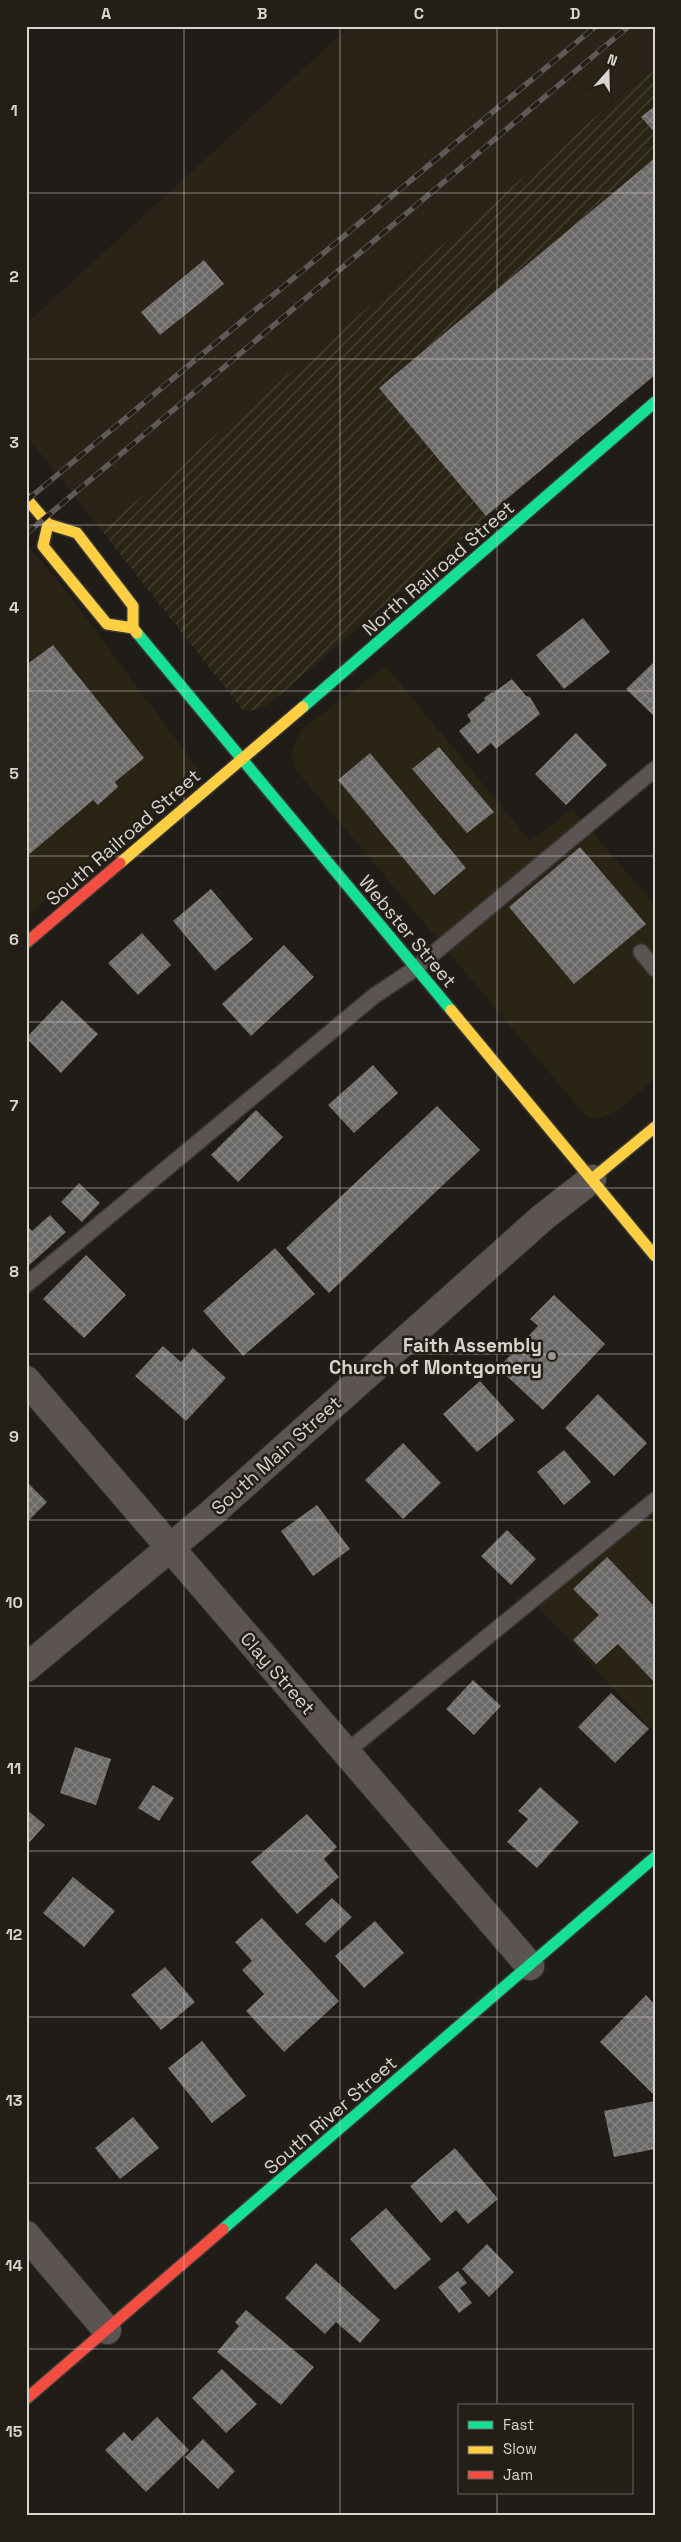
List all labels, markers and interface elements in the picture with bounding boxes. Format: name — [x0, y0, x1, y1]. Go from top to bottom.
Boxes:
text: A — [101, 3, 111, 24]
text: B — [257, 3, 267, 24]
text: C — [414, 3, 424, 24]
text: D — [570, 3, 580, 24]
north arrow — [584, 48, 634, 98]
text: N — [605, 50, 620, 70]
text: 1 — [10, 100, 18, 121]
text: 2 — [9, 266, 19, 287]
text: 3 — [9, 432, 19, 453]
street label: North Railroad Street — [357, 495, 520, 641]
text: 4 — [9, 597, 19, 618]
text: 5 — [9, 763, 19, 784]
street label: South Railroad Street — [41, 763, 206, 911]
street label: Webster Street — [353, 870, 462, 993]
text: 6 — [9, 929, 19, 950]
text: 7 — [10, 1095, 19, 1116]
text: 8 — [9, 1261, 19, 1282]
place label: Faith Assembly Church of Montgomery — [329, 1333, 542, 1380]
marker: Faith Assembly Church of Montgomery — [546, 1350, 558, 1362]
street label: South Main Street — [206, 1390, 347, 1521]
text: 9 — [9, 1426, 19, 1447]
text: 10 — [5, 1592, 23, 1613]
street label: Clay Street — [235, 1627, 321, 1720]
text: 11 — [7, 1758, 21, 1779]
text: 12 — [6, 1924, 22, 1945]
street label: South River Street — [259, 2051, 402, 2180]
text: 13 — [6, 2090, 23, 2111]
text: 14 — [5, 2255, 23, 2276]
legend — [458, 2404, 634, 2494]
text: Fast — [503, 2415, 534, 2434]
text: 15 — [6, 2421, 23, 2442]
text: Slow — [503, 2439, 537, 2458]
text: Jam — [503, 2465, 533, 2484]

